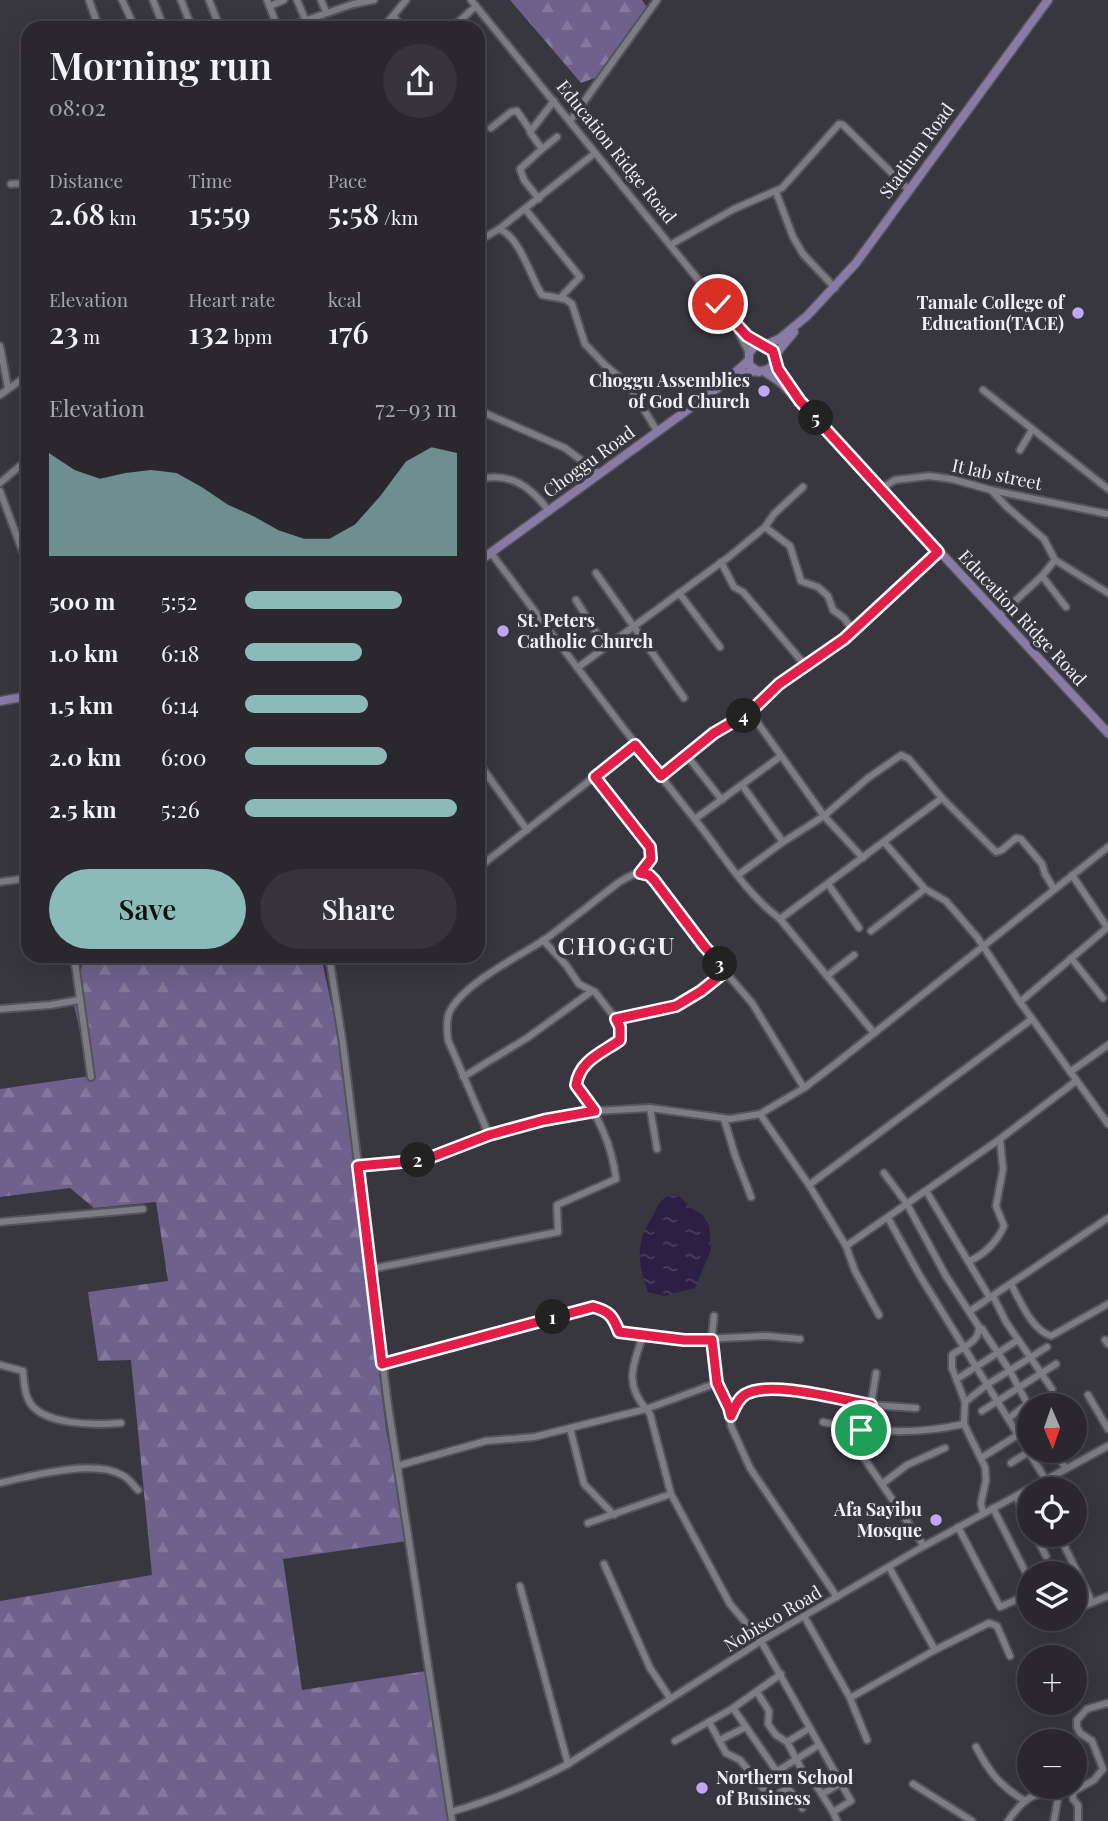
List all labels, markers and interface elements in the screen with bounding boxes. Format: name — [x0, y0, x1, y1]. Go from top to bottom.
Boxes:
text: Morning run — [49, 39, 272, 90]
button: share — [383, 44, 457, 118]
street label: Education Ridge Road — [552, 75, 682, 228]
text: 08:02 — [49, 91, 106, 122]
street label: Stadium Road — [873, 97, 959, 203]
text: Distance — [49, 167, 123, 193]
text: Time — [188, 167, 232, 193]
text: Pace — [328, 167, 367, 193]
text: 2.68 — [49, 193, 105, 233]
text: 15:59 — [188, 193, 251, 233]
text: 5:58 — [328, 193, 379, 233]
text: km — [105, 204, 137, 230]
text: /km — [379, 204, 418, 230]
pin — [688, 274, 748, 334]
icon: check — [699, 285, 737, 323]
text: Elevation — [49, 286, 128, 312]
text: Heart rate — [188, 286, 275, 312]
text: kcal — [328, 286, 362, 312]
place label: Tamale College of Education(TACE) — [917, 290, 1066, 335]
marker: Tamale College of Education(TACE) — [1070, 305, 1086, 321]
text: 23 — [49, 312, 79, 352]
text: 132 — [188, 312, 229, 352]
text: 176 — [328, 312, 369, 352]
text: m — [79, 323, 100, 349]
text: bpm — [229, 323, 272, 349]
place label: Choggu Assemblies of God Church — [589, 368, 750, 413]
marker: Choggu Assemblies of God Church — [756, 383, 772, 399]
text: Elevation — [49, 392, 145, 423]
text: 72–93 m — [375, 392, 457, 423]
pin: 5 — [798, 400, 834, 436]
text: 5 — [811, 404, 820, 430]
street label: Choggu Road — [538, 420, 639, 503]
street label: It lab street — [950, 453, 1045, 495]
street label: Education Ridge Road — [953, 544, 1092, 691]
text: 500 m — [49, 585, 115, 616]
text: 5:52 — [161, 585, 197, 616]
place label: St. Peters Catholic Church — [517, 608, 653, 653]
marker: St. Peters Catholic Church — [495, 623, 511, 639]
text: 1.0 km — [49, 637, 118, 668]
text: 6:18 — [161, 637, 199, 668]
text: 1.5 km — [49, 689, 113, 720]
text: 6:14 — [161, 689, 199, 720]
pin: 4 — [726, 698, 762, 734]
text: 4 — [738, 702, 749, 728]
text: 2.0 km — [49, 741, 121, 772]
text: 6:00 — [161, 741, 207, 772]
text: 2.5 km — [49, 793, 116, 824]
text: 5:26 — [161, 793, 200, 824]
button: Save — [49, 869, 246, 949]
button: Share — [260, 869, 457, 949]
district label: CHOGGU — [558, 929, 676, 961]
pin: 3 — [702, 946, 738, 982]
text: 3 — [715, 950, 724, 976]
pin: 2 — [400, 1142, 436, 1178]
text: 2 — [413, 1146, 422, 1172]
pin: 1 — [536, 1300, 570, 1334]
text: 1 — [549, 1303, 556, 1329]
north arrow — [1017, 1393, 1087, 1463]
map controls — [1017, 1393, 1087, 1799]
pin — [831, 1400, 891, 1460]
icon: arrive — [842, 1411, 880, 1449]
button: locate — [1017, 1477, 1087, 1547]
place label: Afa Sayibu Mosque — [833, 1497, 922, 1542]
marker: Afa Sayibu Mosque — [928, 1512, 944, 1528]
button: layers — [1017, 1561, 1087, 1631]
street label: Nobisco Road — [719, 1579, 826, 1657]
button: + — [1017, 1645, 1087, 1715]
button: − — [1017, 1729, 1087, 1799]
place label: Northern School of Business — [716, 1765, 854, 1810]
marker: Northern School of Business — [694, 1780, 710, 1796]

